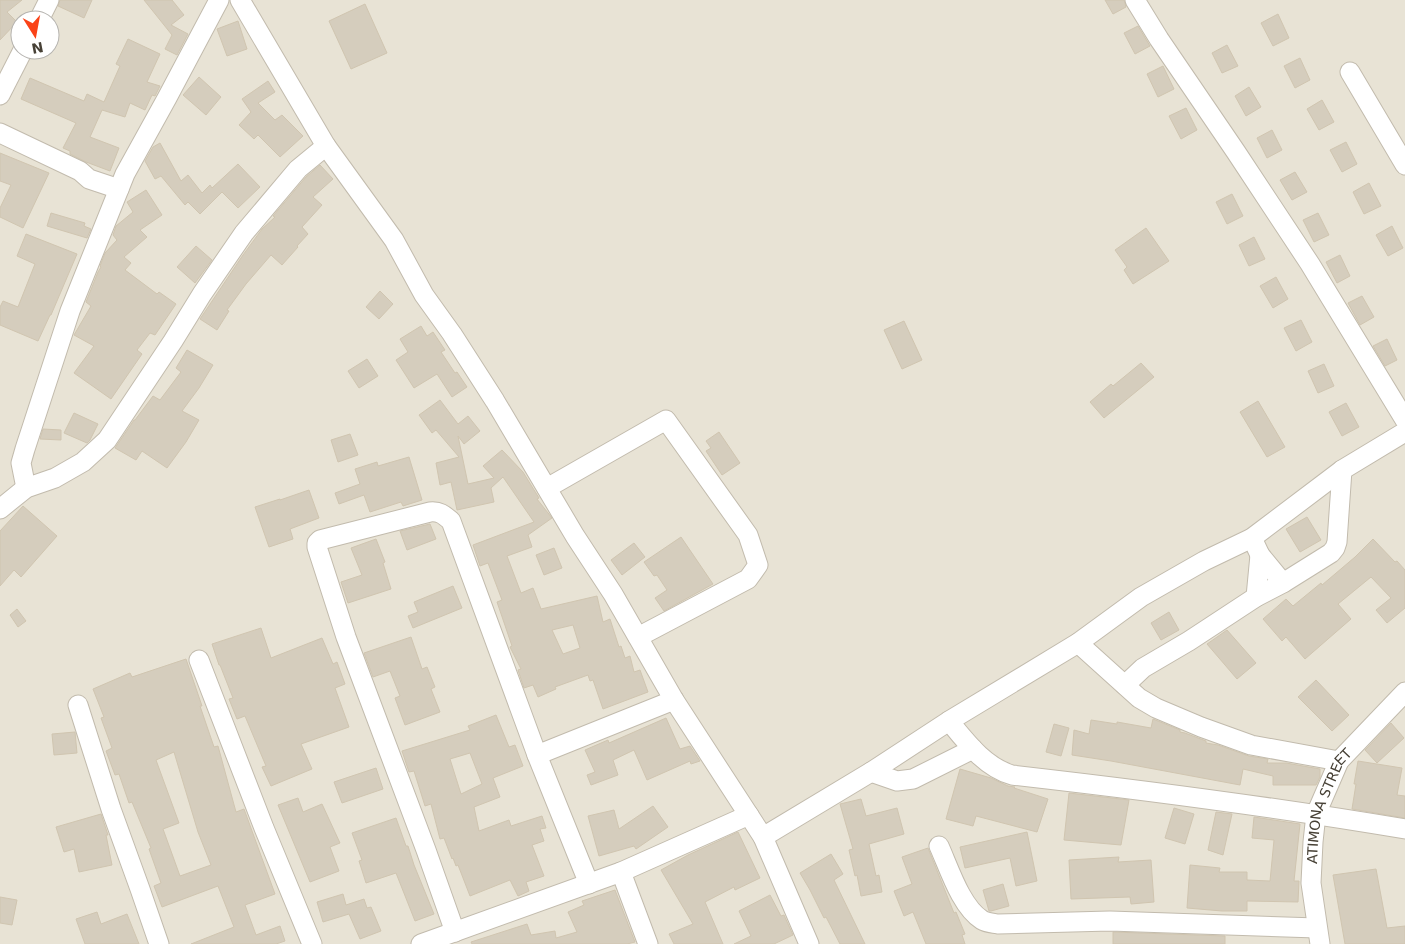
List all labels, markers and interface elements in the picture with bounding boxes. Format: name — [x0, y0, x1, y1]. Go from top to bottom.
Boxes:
north arrow — [10, 10, 60, 60]
text: N — [30, 39, 45, 57]
street label: ATIMONA STREET — [1304, 745, 1355, 864]

